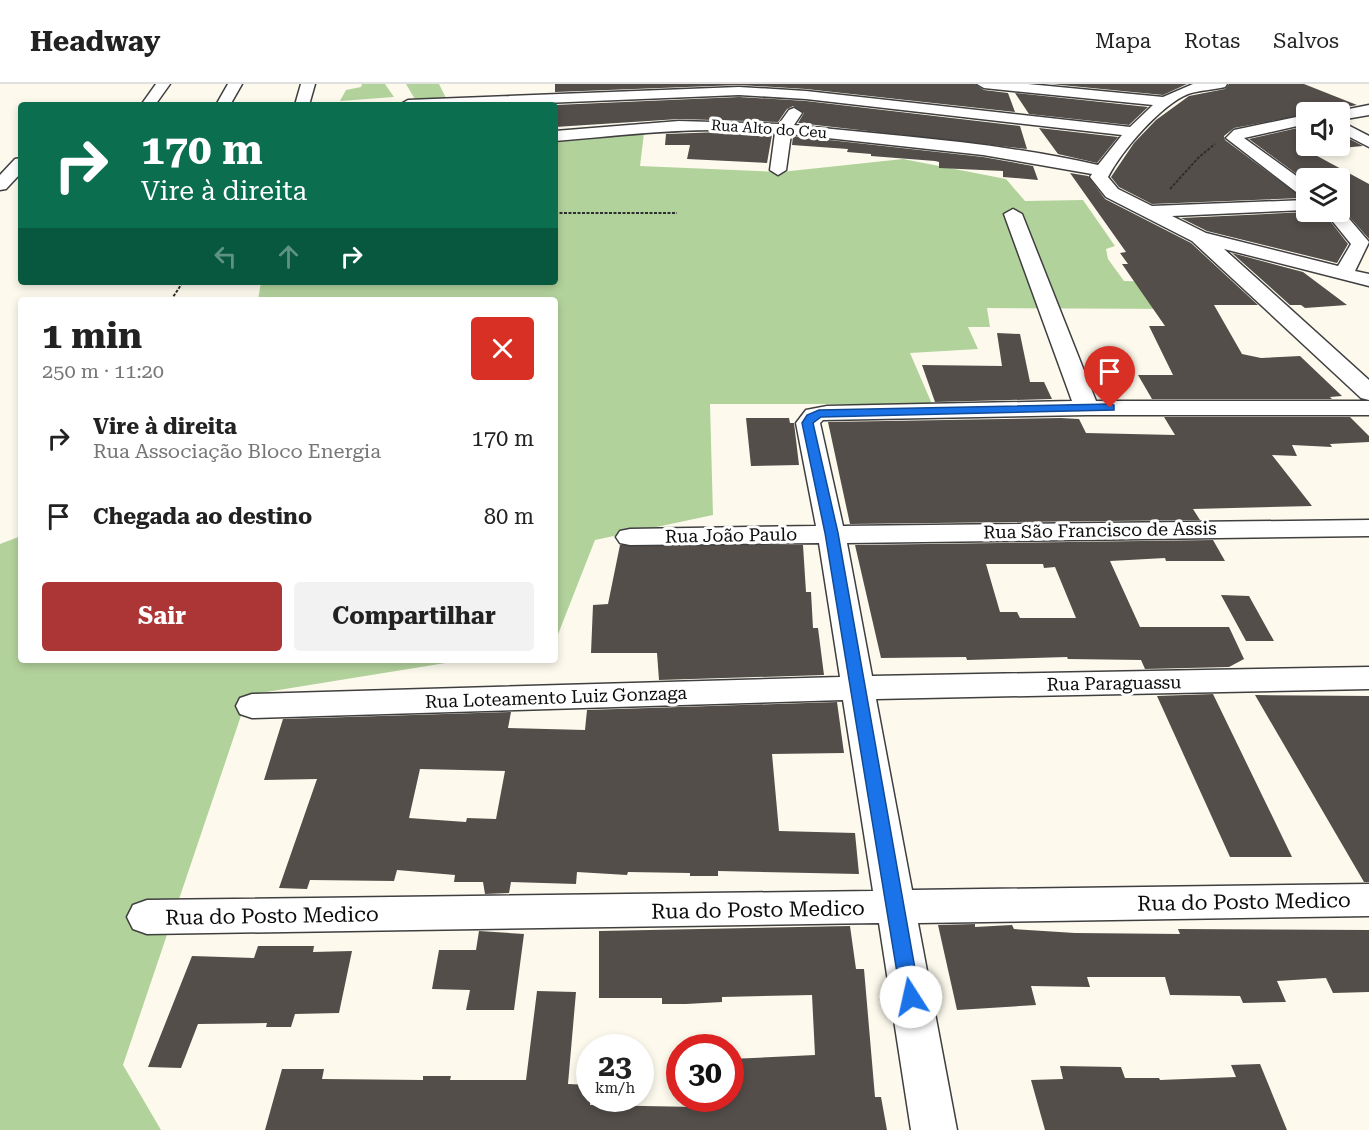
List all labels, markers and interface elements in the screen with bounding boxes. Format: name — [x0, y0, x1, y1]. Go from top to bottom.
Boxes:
text: Headway — [30, 25, 160, 58]
text: Mapa — [1095, 29, 1151, 53]
text: Rotas — [1184, 29, 1240, 53]
text: Salvos — [1273, 29, 1339, 53]
map controls — [1296, 102, 1350, 222]
button: sound — [1296, 102, 1350, 156]
street label: Rua Alto do Ceu — [710, 116, 828, 142]
text: 170 m — [141, 125, 263, 174]
icon: right — [42, 126, 120, 204]
button: layers — [1296, 168, 1350, 222]
text: Vire à direita — [141, 175, 307, 207]
icon: left — [209, 240, 242, 273]
icon: ahead — [272, 240, 305, 273]
icon: right — [335, 240, 368, 273]
text: 1 min — [42, 315, 142, 357]
button: close — [471, 317, 534, 380]
pin — [1084, 346, 1135, 408]
icon: arrive — [1093, 355, 1126, 388]
text: 250 m · 11:20 — [42, 359, 164, 383]
text: Vire à direita — [93, 414, 237, 439]
icon: right — [42, 422, 75, 455]
text: 170 m — [471, 426, 534, 451]
text: Rua Associação Bloco Energia — [93, 439, 381, 463]
icon: arrive — [42, 500, 75, 533]
text: Chegada ao destino — [93, 504, 312, 529]
text: 80 m — [484, 504, 534, 529]
street label: Rua São Francisco de Assis — [983, 517, 1217, 543]
street label: Rua João Paulo — [665, 523, 797, 547]
button: Sair — [42, 582, 282, 651]
button: Compartilhar — [294, 582, 534, 651]
street label: Rua Paraguassu — [1046, 671, 1182, 695]
street label: Rua Loteamento Luiz Gonzaga — [425, 682, 688, 712]
street label: Rua do Posto Medico — [1137, 888, 1351, 916]
street label: Rua do Posto Medico — [651, 896, 865, 924]
street label: Rua do Posto Medico — [165, 902, 379, 930]
position arrow — [879, 965, 943, 1029]
speed limit sign: 30 — [666, 1034, 744, 1112]
text: 23 — [598, 1048, 632, 1083]
text: km/h — [595, 1079, 635, 1097]

